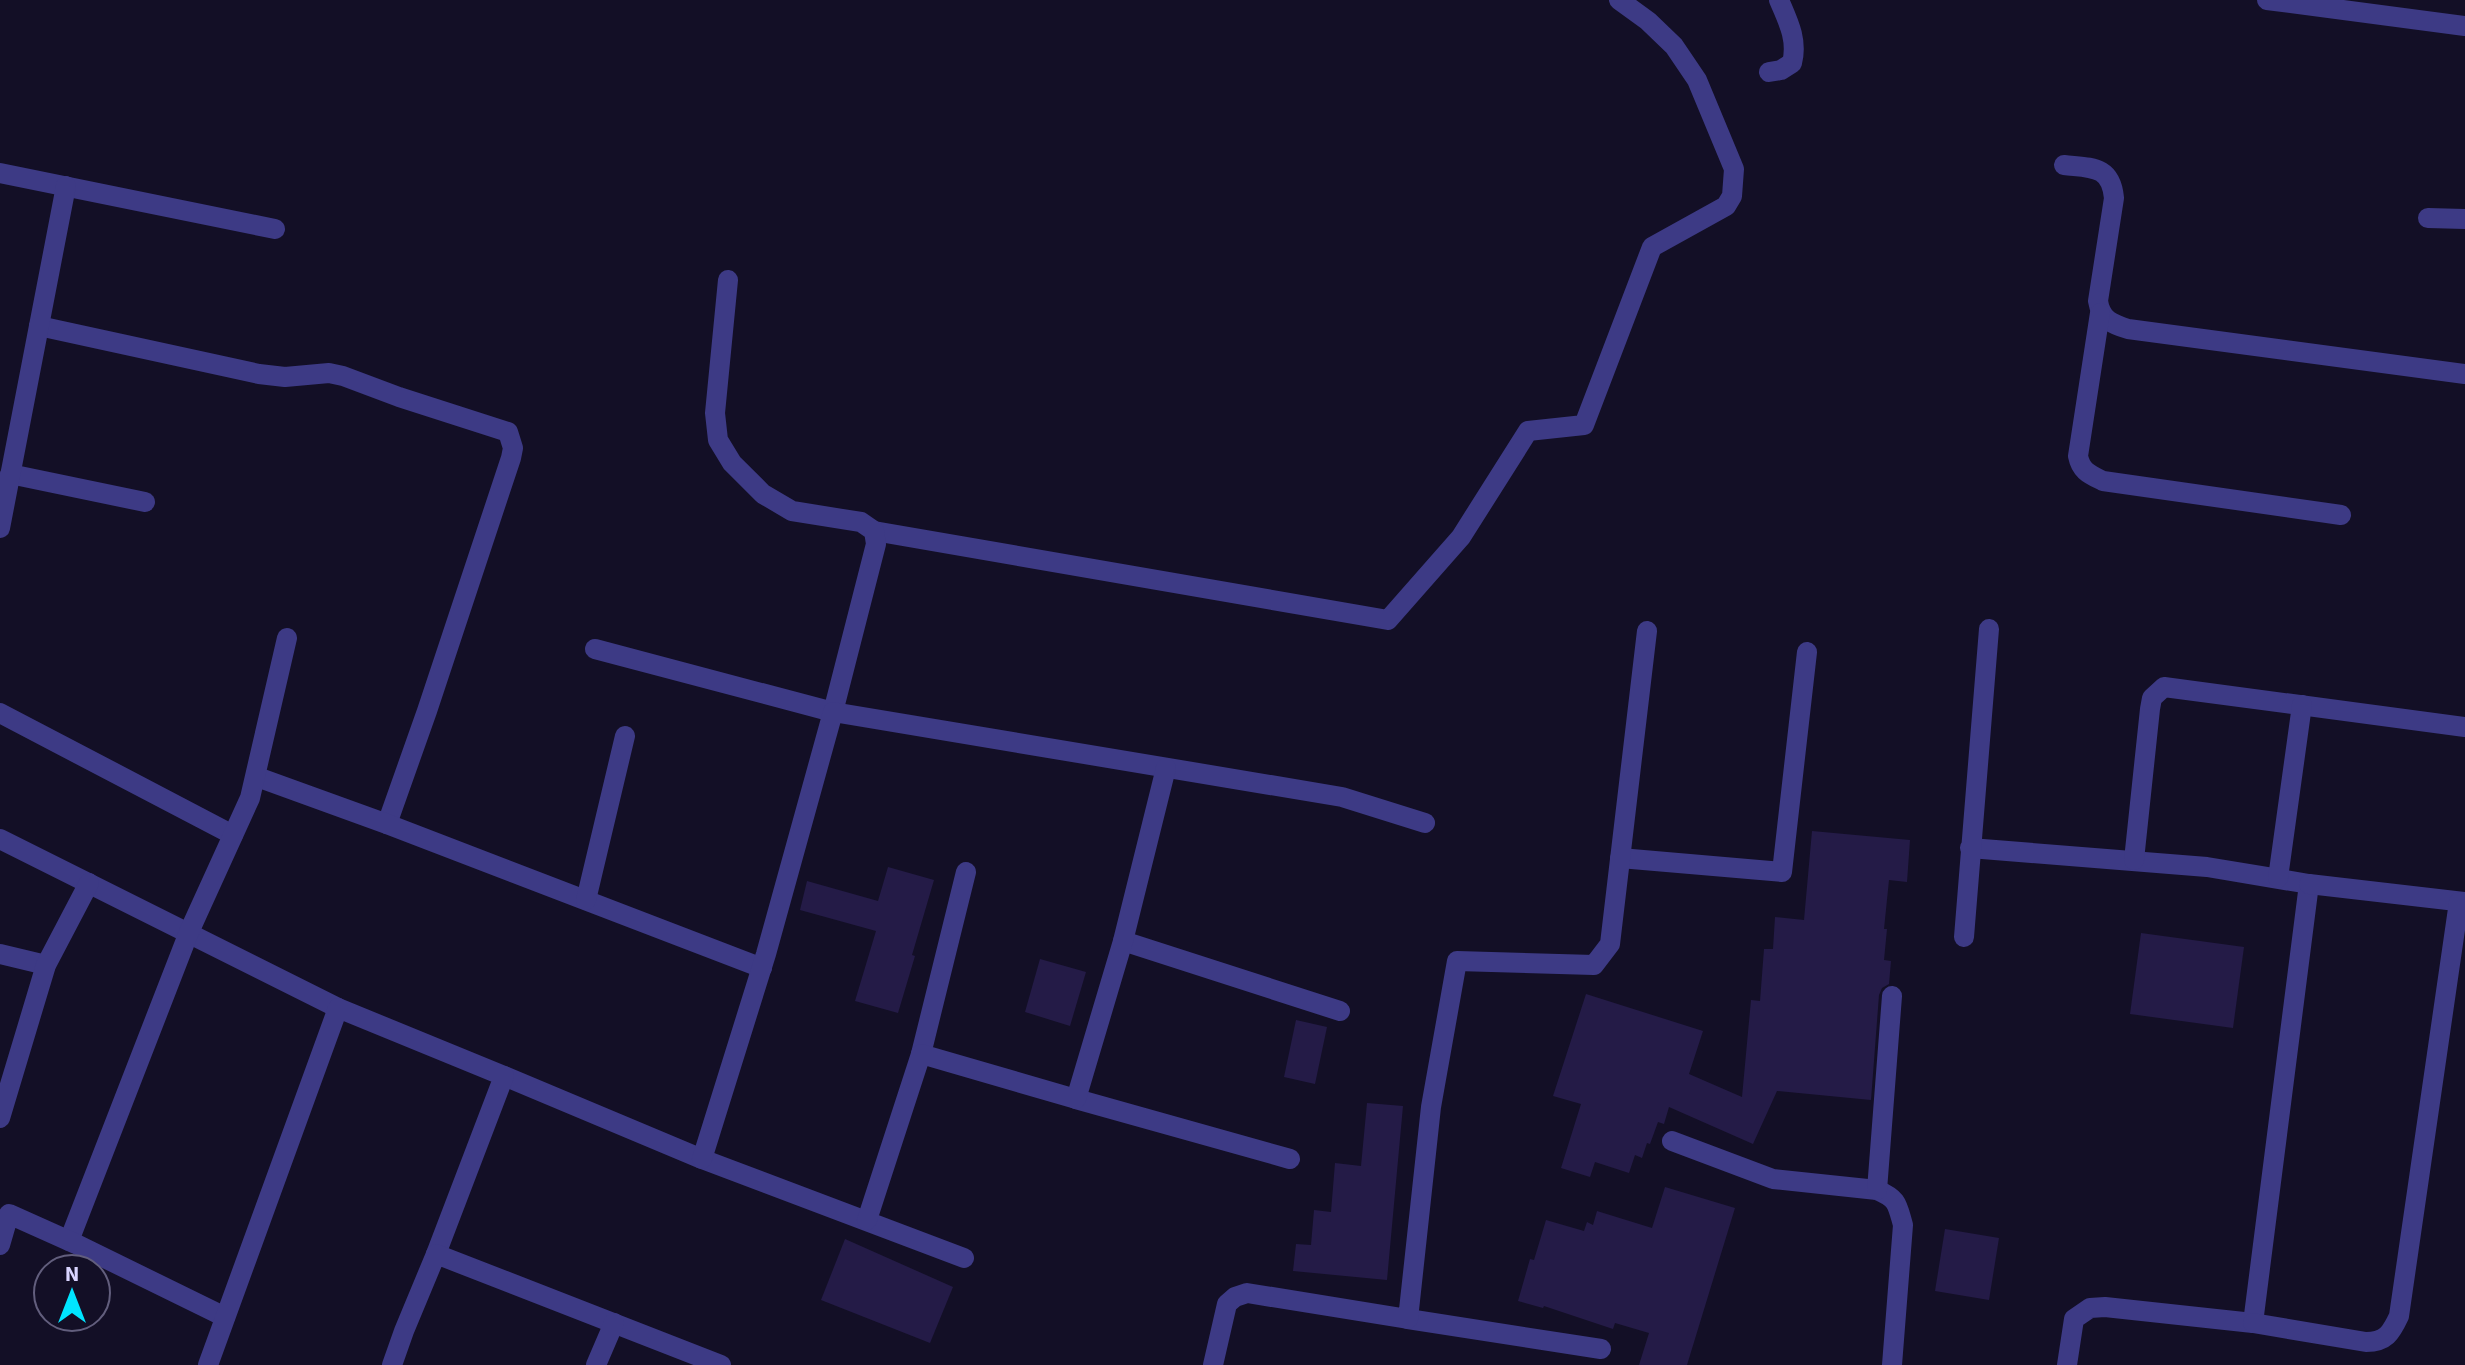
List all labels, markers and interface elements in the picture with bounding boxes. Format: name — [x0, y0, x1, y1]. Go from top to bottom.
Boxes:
north arrow — [32, 1253, 112, 1333]
text: N — [65, 1258, 79, 1290]

